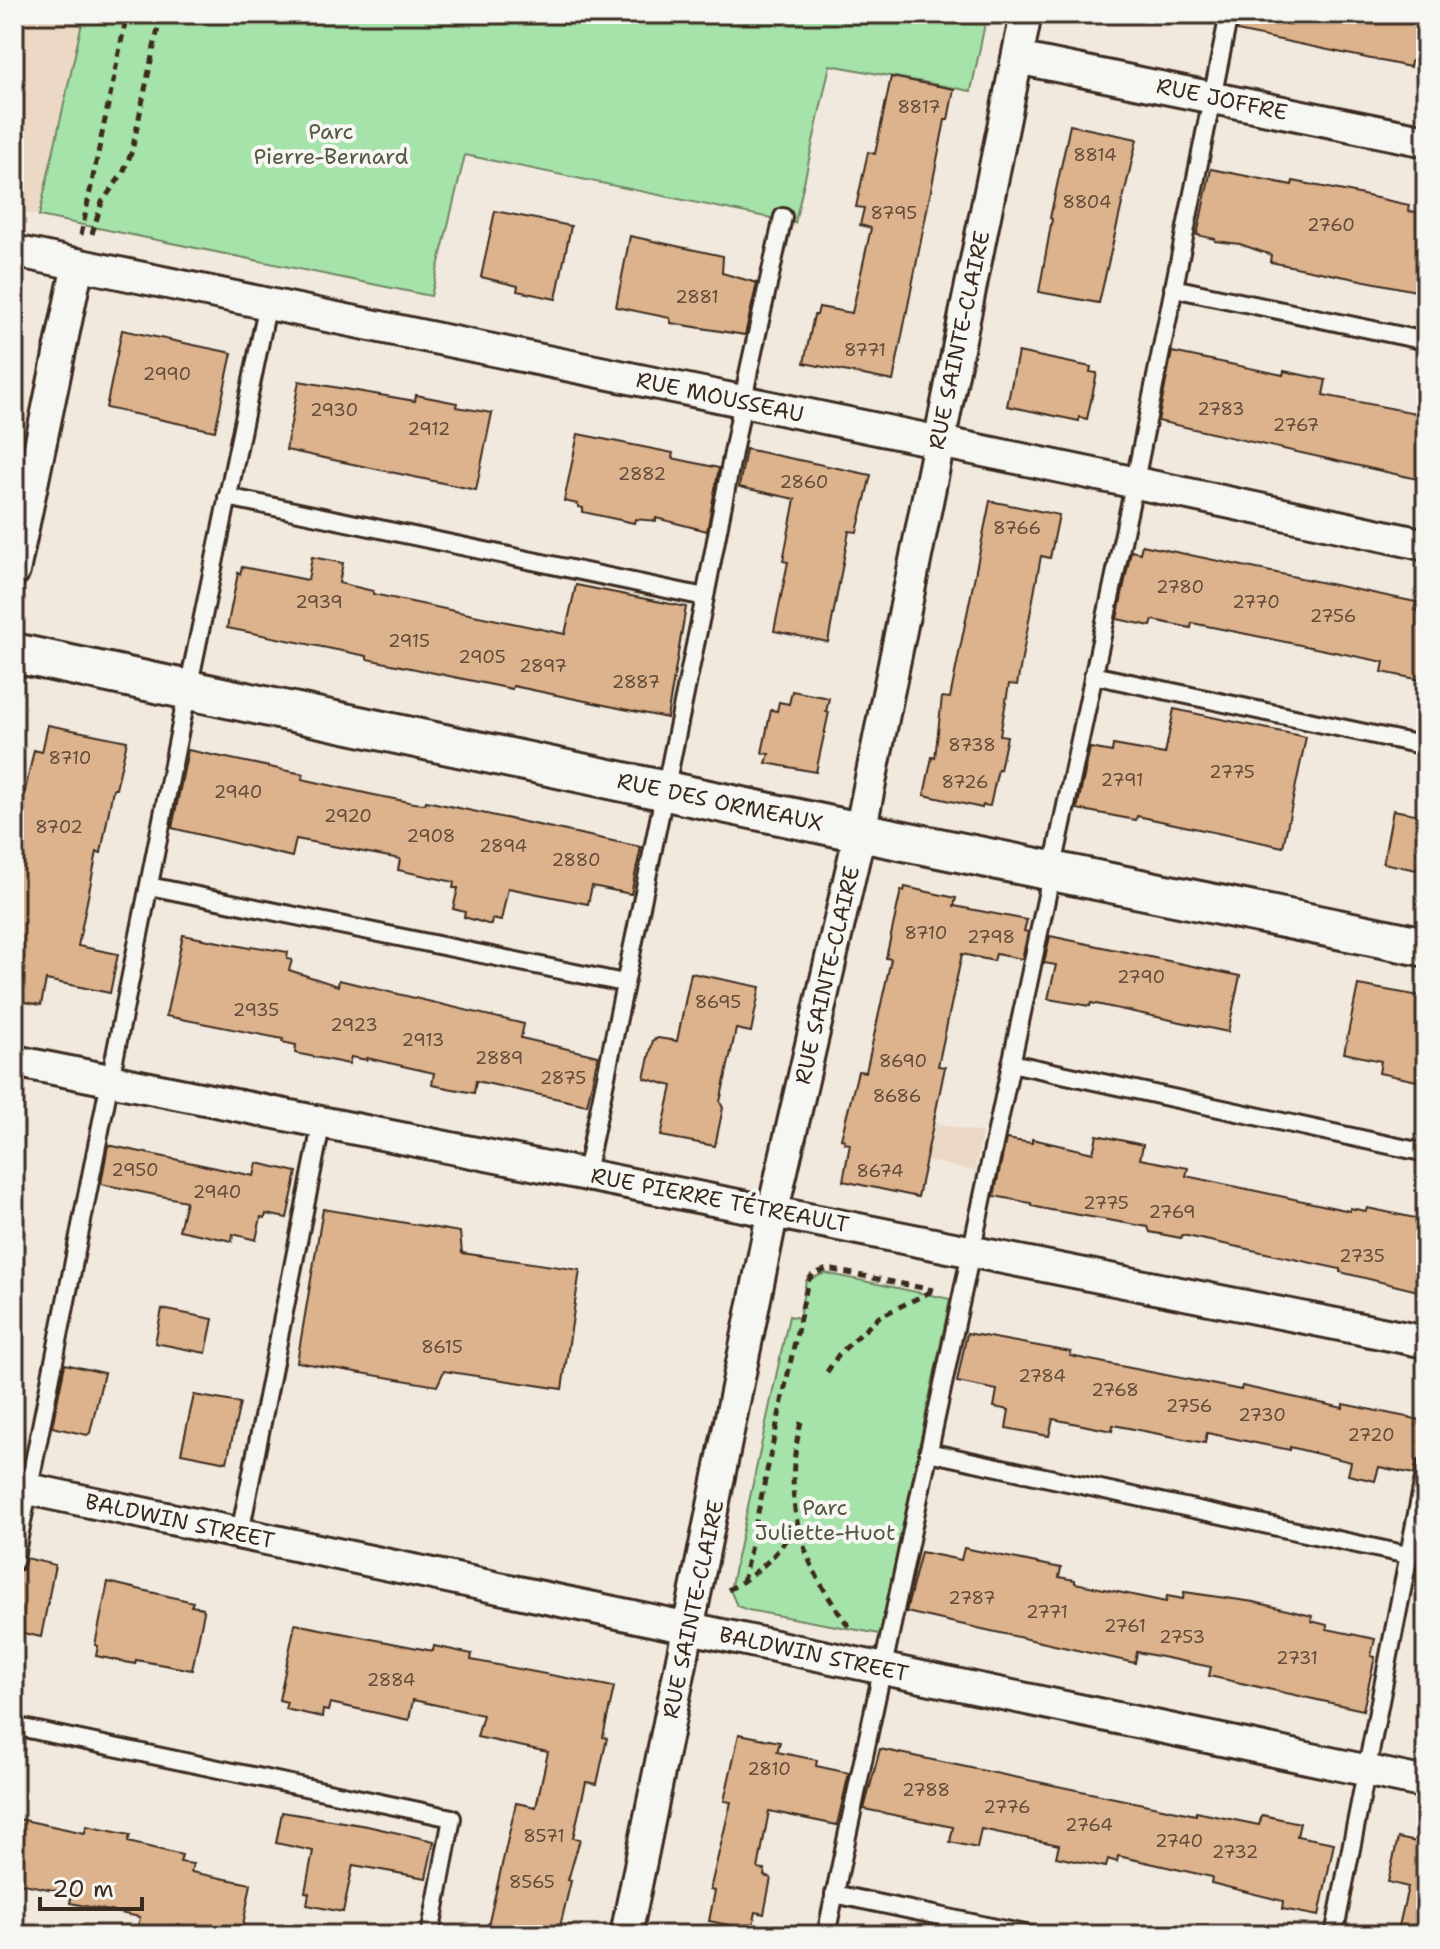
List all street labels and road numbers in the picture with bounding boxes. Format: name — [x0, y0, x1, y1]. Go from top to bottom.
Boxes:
street label: RUE JOFFRE — [1154, 71, 1290, 127]
street label: RUE SAINTE-CLAIRE — [922, 228, 996, 452]
street label: RUE MOUSSEAU — [634, 365, 806, 429]
street label: RUE DES ORMEAUX — [615, 766, 825, 838]
street label: RUE SAINTE-CLAIRE — [788, 863, 866, 1087]
street label: RUE PIERRE TÉTREAULT — [589, 1161, 852, 1239]
street label: BALDWIN STREET — [83, 1487, 278, 1555]
street label: RUE SAINTE-CLAIRE — [656, 1497, 730, 1721]
street label: BALDWIN STREET — [717, 1620, 912, 1688]

